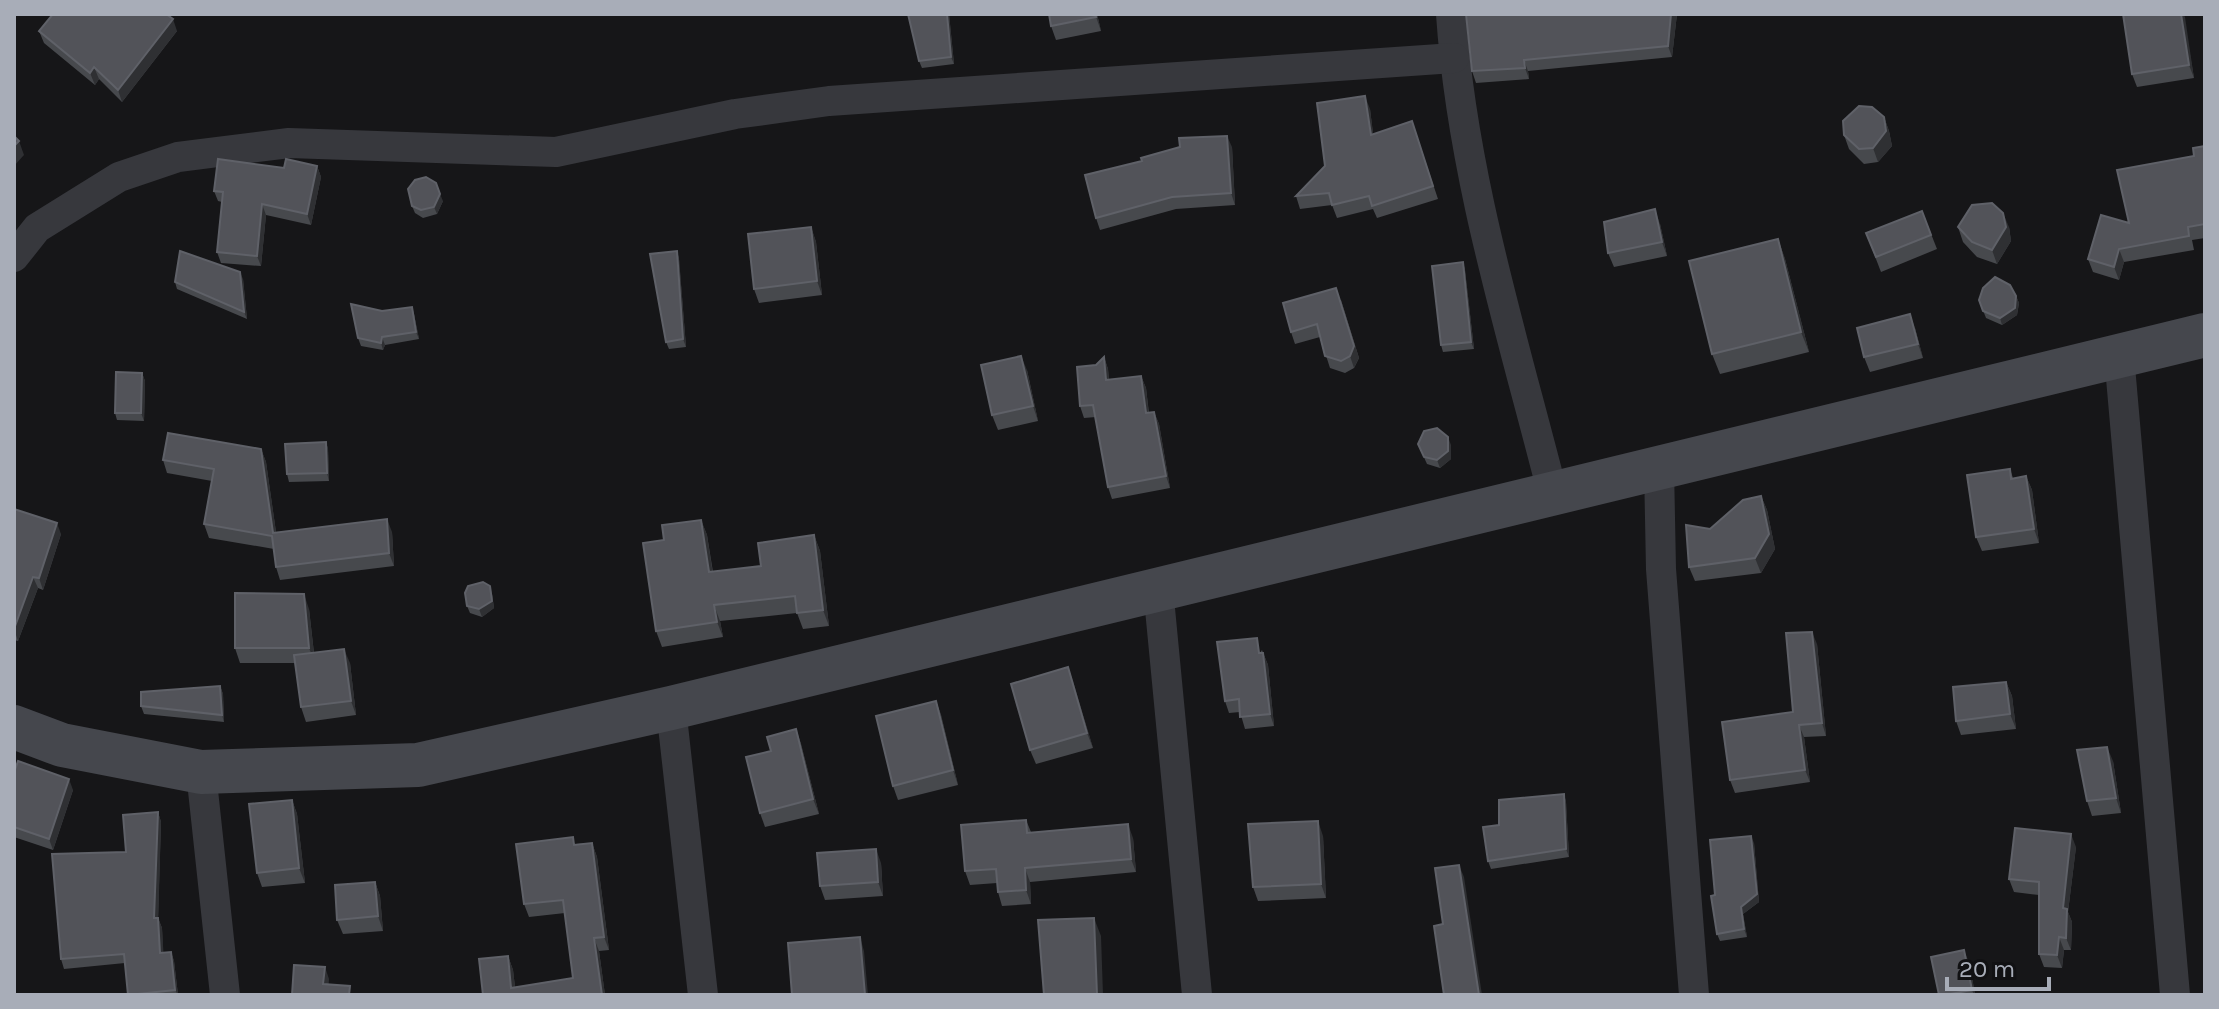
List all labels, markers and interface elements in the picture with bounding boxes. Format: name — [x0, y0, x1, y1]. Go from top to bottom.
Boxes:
scale bar — [1947, 941, 2049, 991]
text: 20 m — [1959, 955, 2015, 983]

